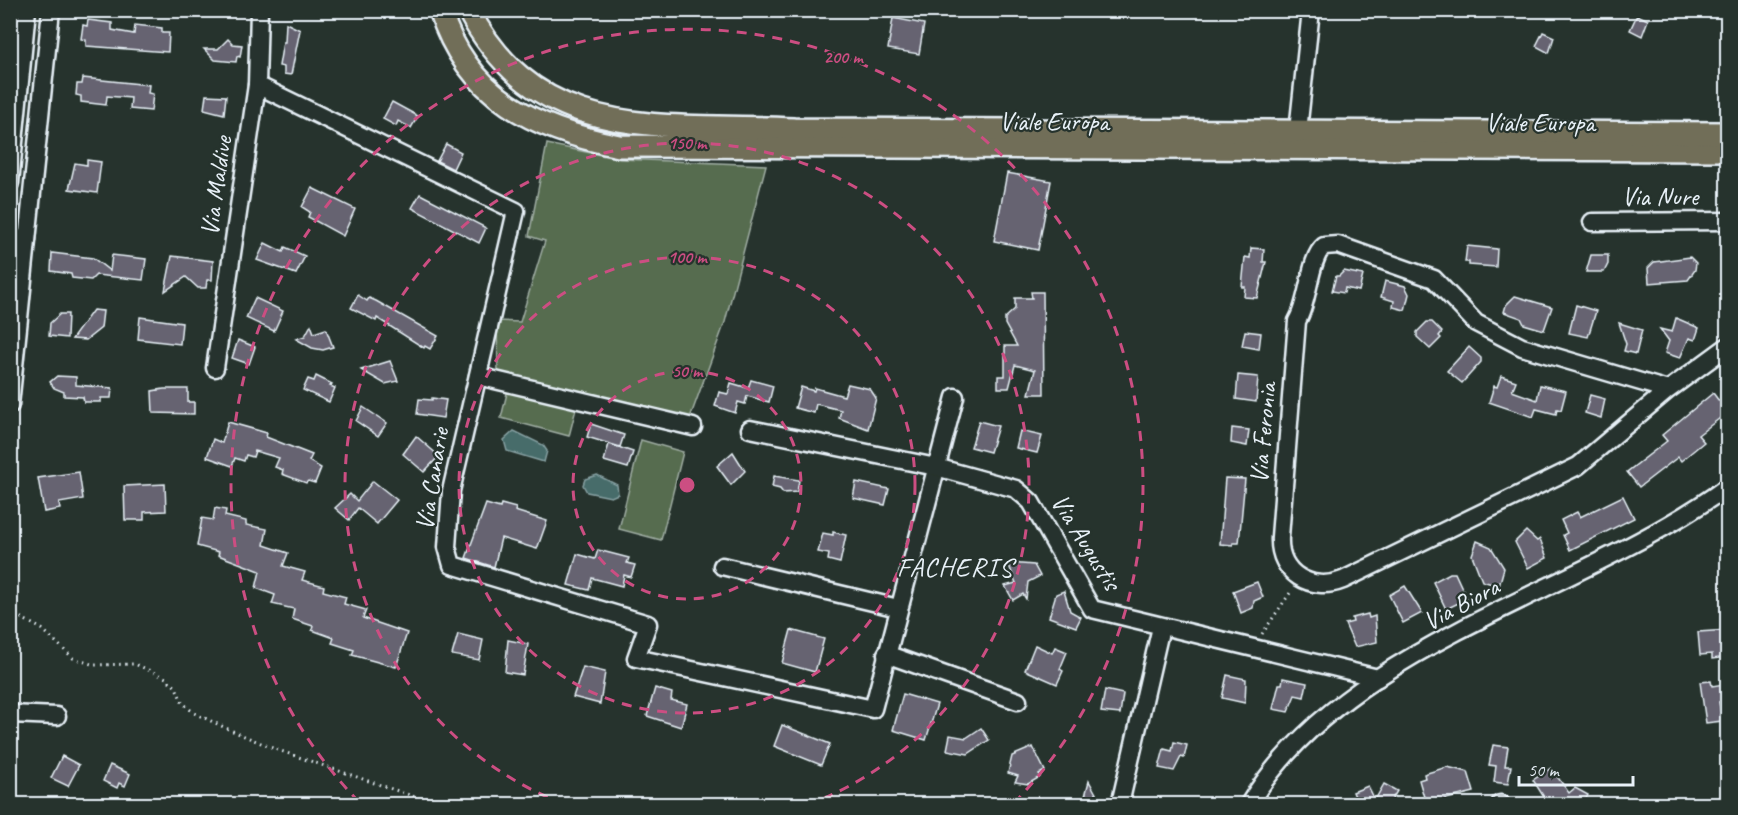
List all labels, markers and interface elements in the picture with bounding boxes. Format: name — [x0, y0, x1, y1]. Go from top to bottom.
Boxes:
text: 200 m — [824, 46, 864, 68]
street label: Viale Europa — [999, 105, 1111, 138]
street label: Viale Europa — [1485, 106, 1597, 139]
text: 150 m — [668, 132, 708, 154]
street label: Via Maldive — [193, 133, 240, 238]
street label: Via Nure — [1622, 180, 1701, 213]
text: 100 m — [668, 246, 708, 268]
text: 50 m — [672, 360, 704, 382]
street label: Via Feronia — [1242, 379, 1284, 485]
street label: Via Canarie — [408, 424, 457, 533]
centre of rings — [677, 475, 697, 495]
street label: Via Augustis — [1044, 488, 1129, 598]
district label: FACHERIS — [897, 550, 1017, 584]
street label: Via Biora — [1417, 570, 1506, 638]
scale bar — [1519, 749, 1633, 787]
text: 50 m — [1528, 759, 1561, 781]

